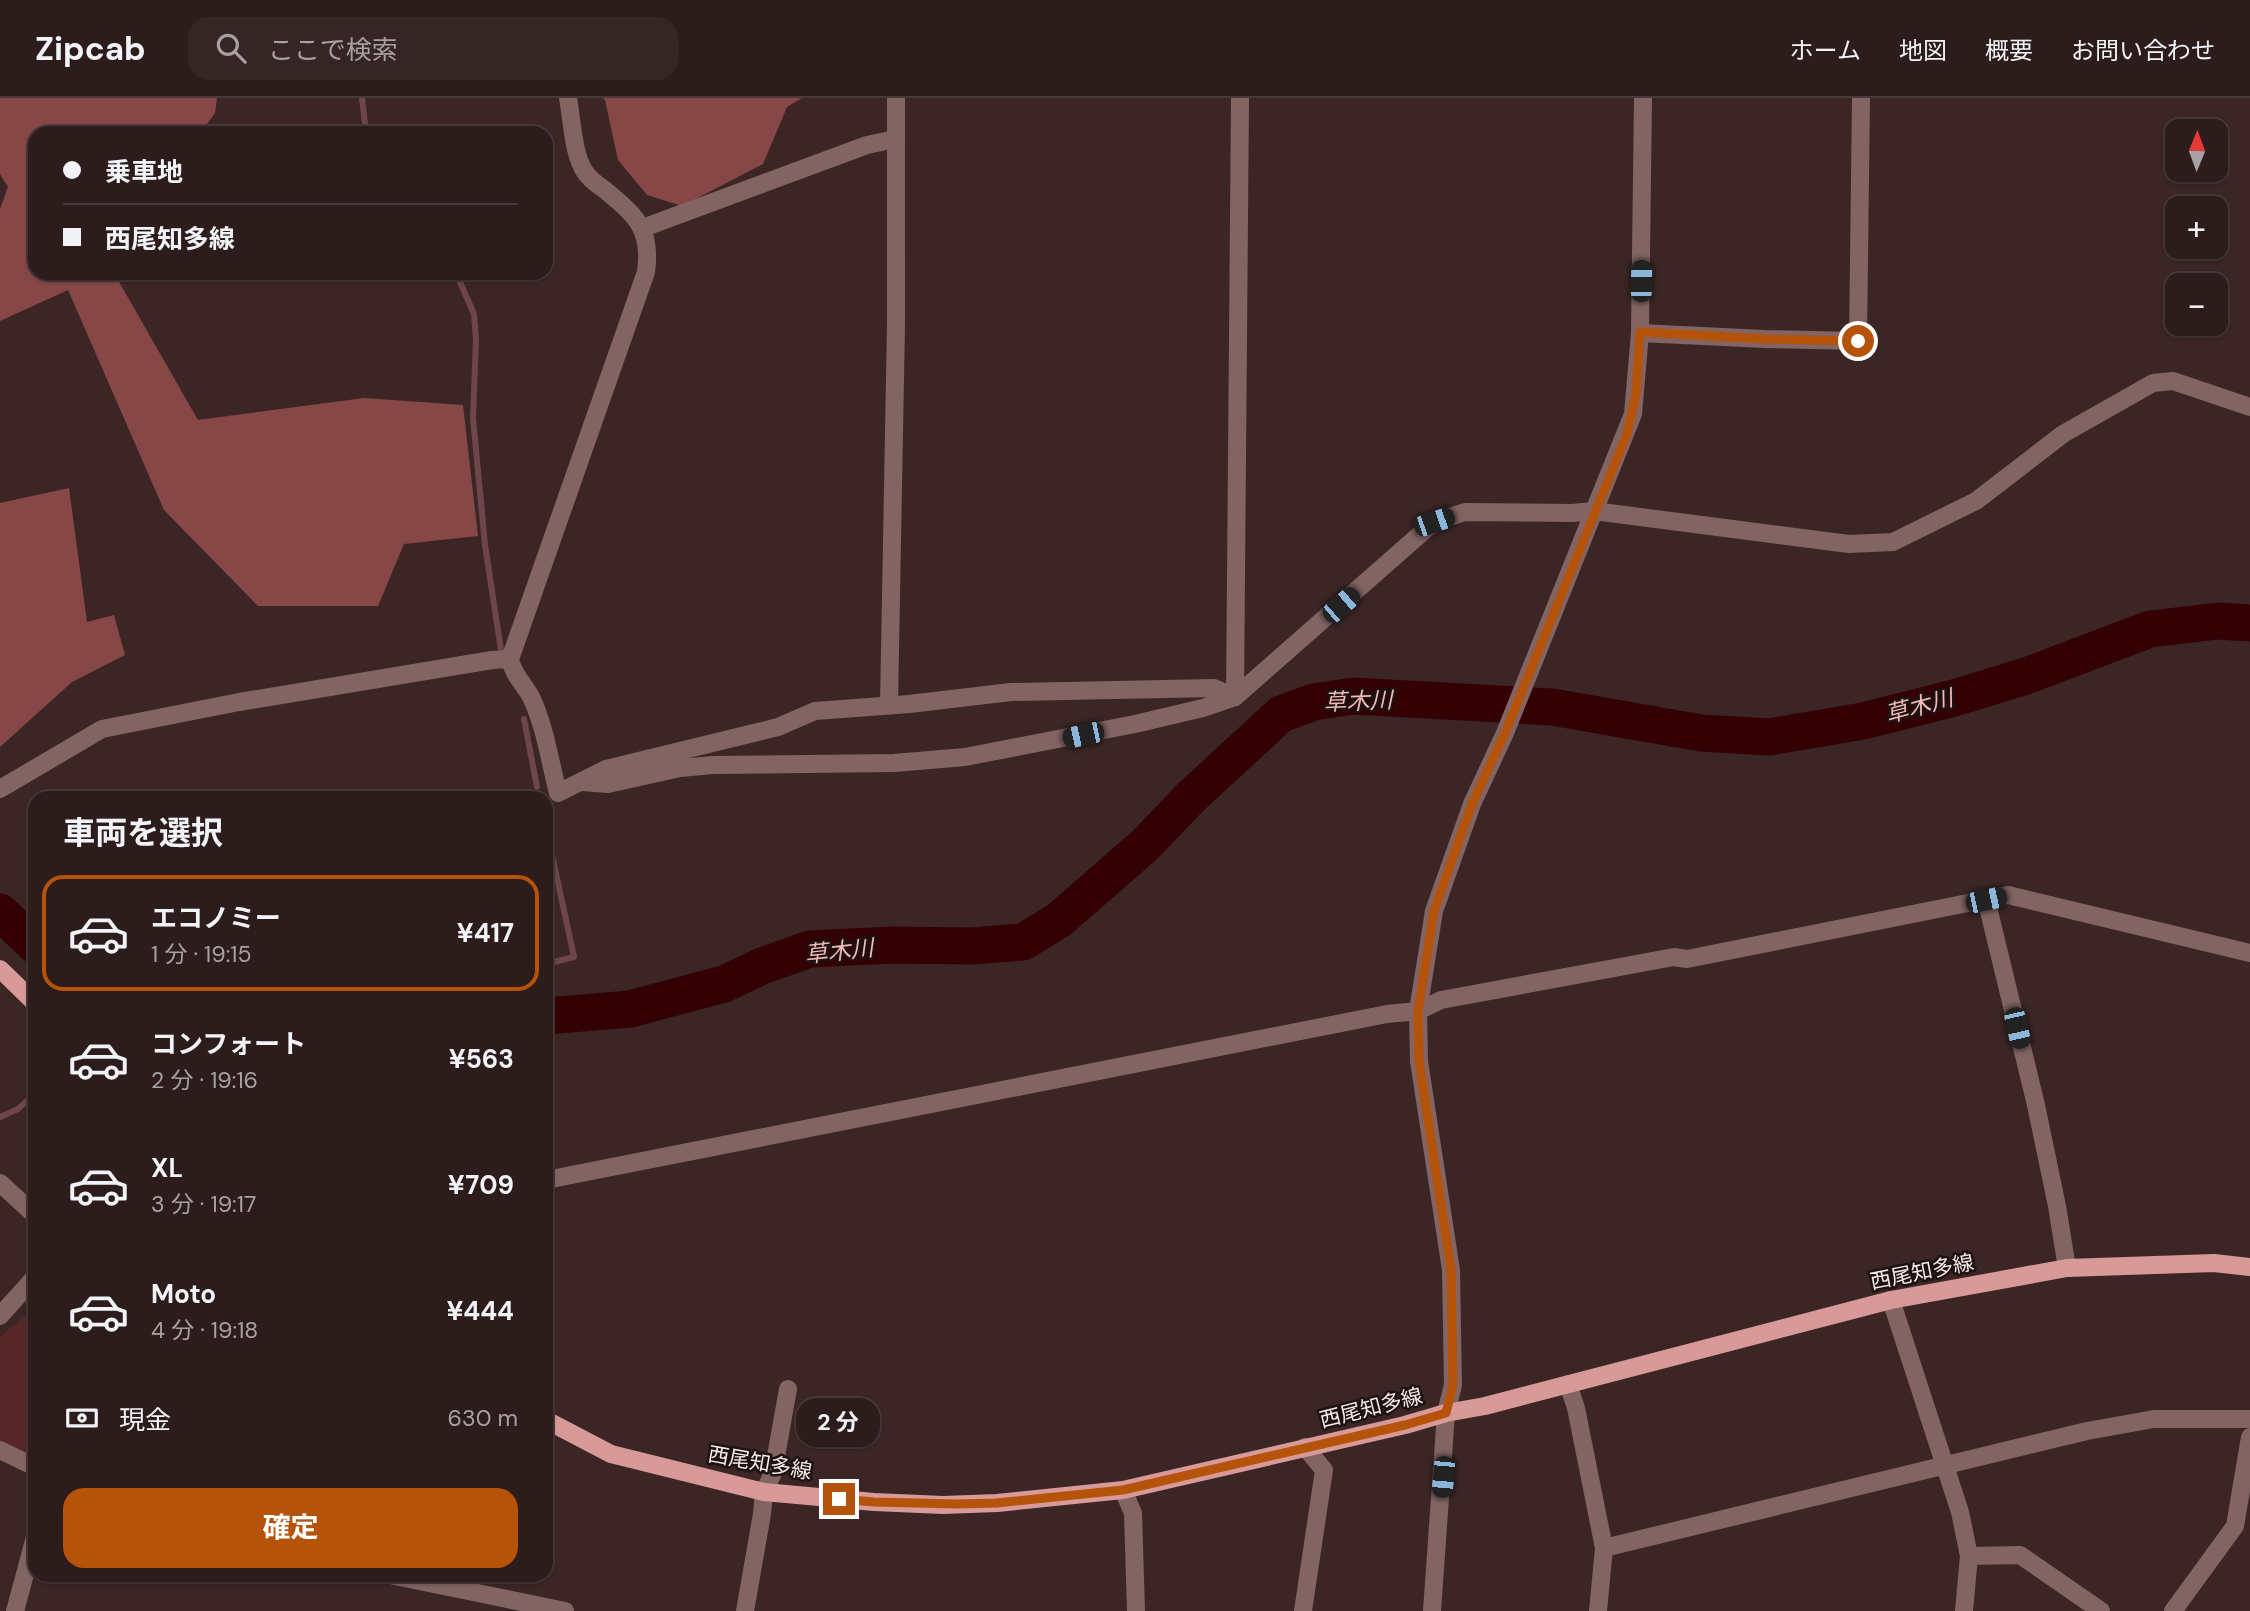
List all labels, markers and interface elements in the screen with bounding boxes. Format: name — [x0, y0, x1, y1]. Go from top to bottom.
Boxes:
search box — [188, 17, 678, 80]
text: Zipcab — [35, 27, 146, 70]
icon: search — [212, 29, 250, 67]
text: ここで検索 — [268, 33, 398, 67]
text: ホーム — [1790, 35, 1861, 66]
text: 地図 — [1899, 35, 1947, 66]
text: 概要 — [1985, 35, 2033, 66]
text: お問い合わせ — [2071, 35, 2215, 66]
north arrow — [2165, 119, 2228, 182]
map controls — [2165, 119, 2228, 336]
text: 乗車地 — [105, 155, 183, 189]
button: + — [2165, 196, 2228, 259]
text: 西尾知多線 — [105, 222, 235, 256]
car — [1631, 260, 1652, 302]
button: − — [2165, 273, 2228, 336]
route start — [1842, 325, 1874, 357]
car — [1411, 505, 1458, 539]
car — [1319, 583, 1364, 627]
water label: 草木川 — [1882, 682, 1959, 729]
water label: 草木川 — [1323, 685, 1396, 717]
car — [1061, 720, 1106, 750]
text: 車両を選択 — [63, 812, 223, 854]
car — [1964, 885, 2009, 915]
text: エコノミー — [151, 901, 281, 935]
icon: car — [67, 902, 130, 965]
text: ¥417 — [457, 916, 514, 950]
water label: 草木川 — [803, 932, 878, 970]
text: 1 分 · 19:15 — [151, 939, 252, 969]
car — [2003, 1005, 2032, 1051]
text: コンフォート — [151, 1027, 306, 1061]
icon: car — [67, 1028, 130, 1091]
text: ¥563 — [449, 1042, 514, 1076]
text: 2 分 · 19:16 — [151, 1065, 258, 1095]
text: XL — [151, 1151, 183, 1185]
icon: car — [67, 1154, 130, 1217]
text: ¥709 — [448, 1168, 514, 1202]
text: 3 分 · 19:17 — [151, 1189, 256, 1219]
street label: 西尾知多線 — [1868, 1248, 1976, 1296]
text: Moto — [151, 1277, 216, 1311]
icon: car — [67, 1280, 130, 1343]
text: ¥444 — [446, 1294, 514, 1328]
text: 4 分 · 19:18 — [151, 1315, 258, 1345]
street label: 西尾知多線 — [1317, 1382, 1425, 1434]
callout: 2 分 — [797, 1398, 881, 1446]
icon: cash — [63, 1399, 101, 1437]
text: 現金 — [119, 1403, 171, 1437]
text: 630 m — [448, 1403, 518, 1433]
text: 2 分 — [817, 1407, 859, 1437]
street label: 西尾知多線 — [706, 1440, 814, 1486]
car — [1431, 1455, 1456, 1499]
route end — [823, 1483, 855, 1515]
button: 確定 — [63, 1488, 518, 1568]

